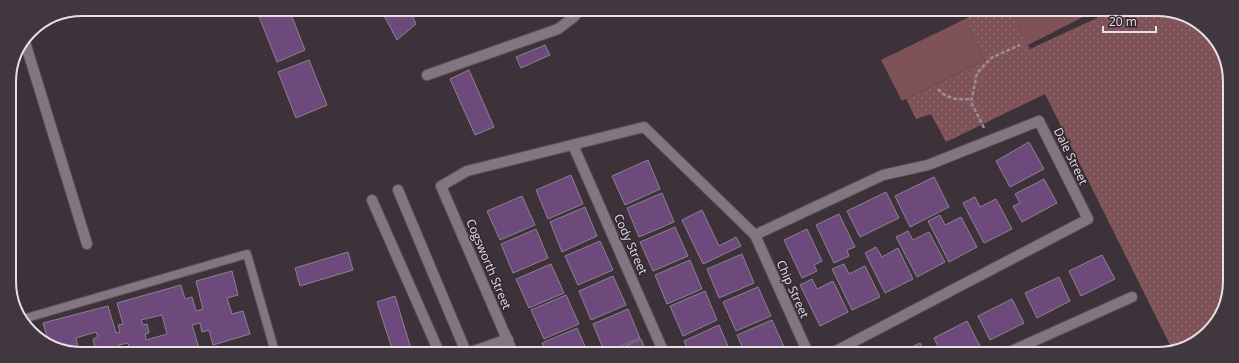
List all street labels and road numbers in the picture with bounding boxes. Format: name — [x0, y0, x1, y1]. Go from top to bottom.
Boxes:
street label: Dale Street — [1050, 125, 1092, 187]
street label: Cody Street — [610, 211, 652, 277]
street label: Cogsworth Street — [462, 216, 516, 312]
street label: Chip Street — [773, 257, 813, 321]

